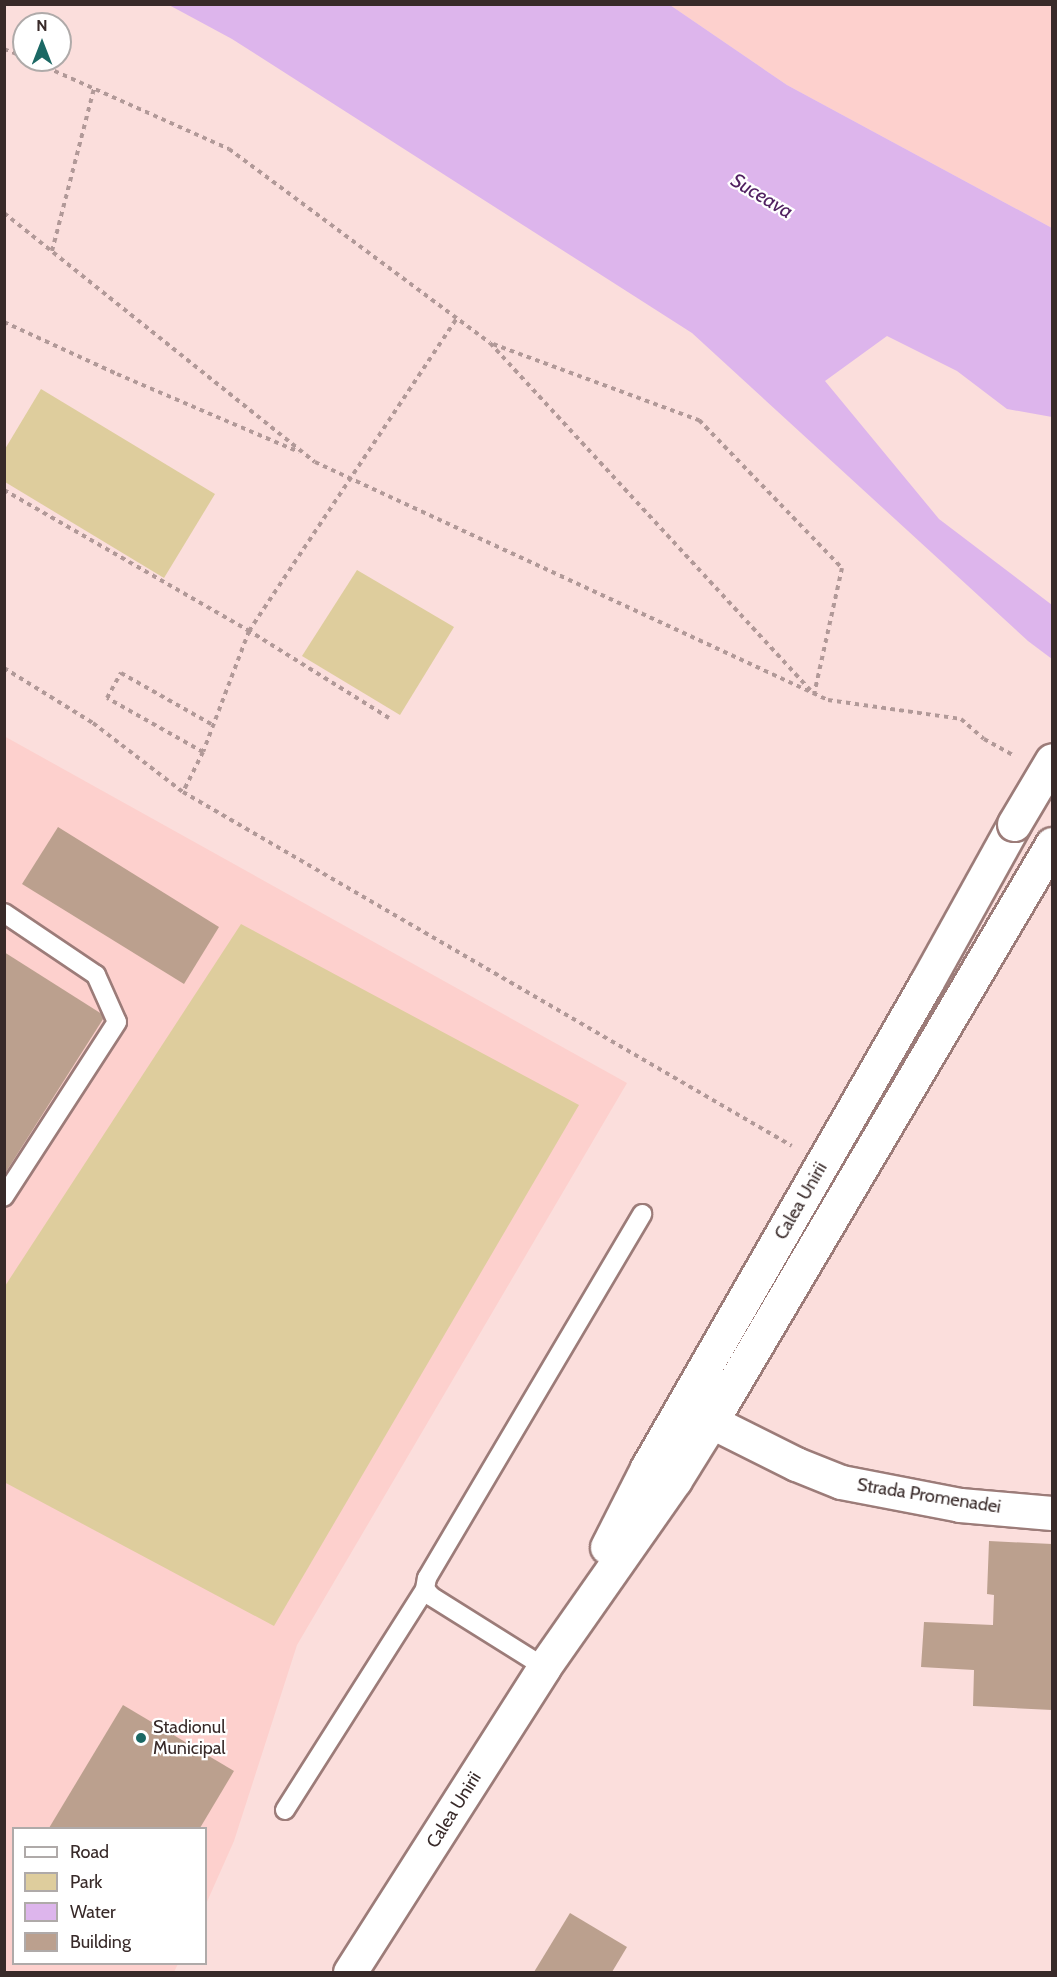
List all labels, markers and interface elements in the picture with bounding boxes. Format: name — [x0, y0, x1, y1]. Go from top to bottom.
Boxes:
north arrow — [12, 12, 72, 72]
text: N — [36, 16, 48, 35]
water label: Suceava — [727, 168, 797, 224]
street label: Calea Unirii — [770, 1158, 832, 1244]
street label: Strada Promenadei — [855, 1474, 1003, 1518]
place label: Stadionul Municipal — [153, 1717, 226, 1760]
marker: Stadionul Municipal — [134, 1731, 148, 1745]
street label: Calea Unirii — [422, 1768, 486, 1852]
legend — [12, 1827, 207, 1965]
text: Road — [70, 1841, 109, 1863]
text: Park — [70, 1871, 102, 1893]
text: Water — [70, 1901, 116, 1923]
text: Building — [70, 1931, 131, 1953]

